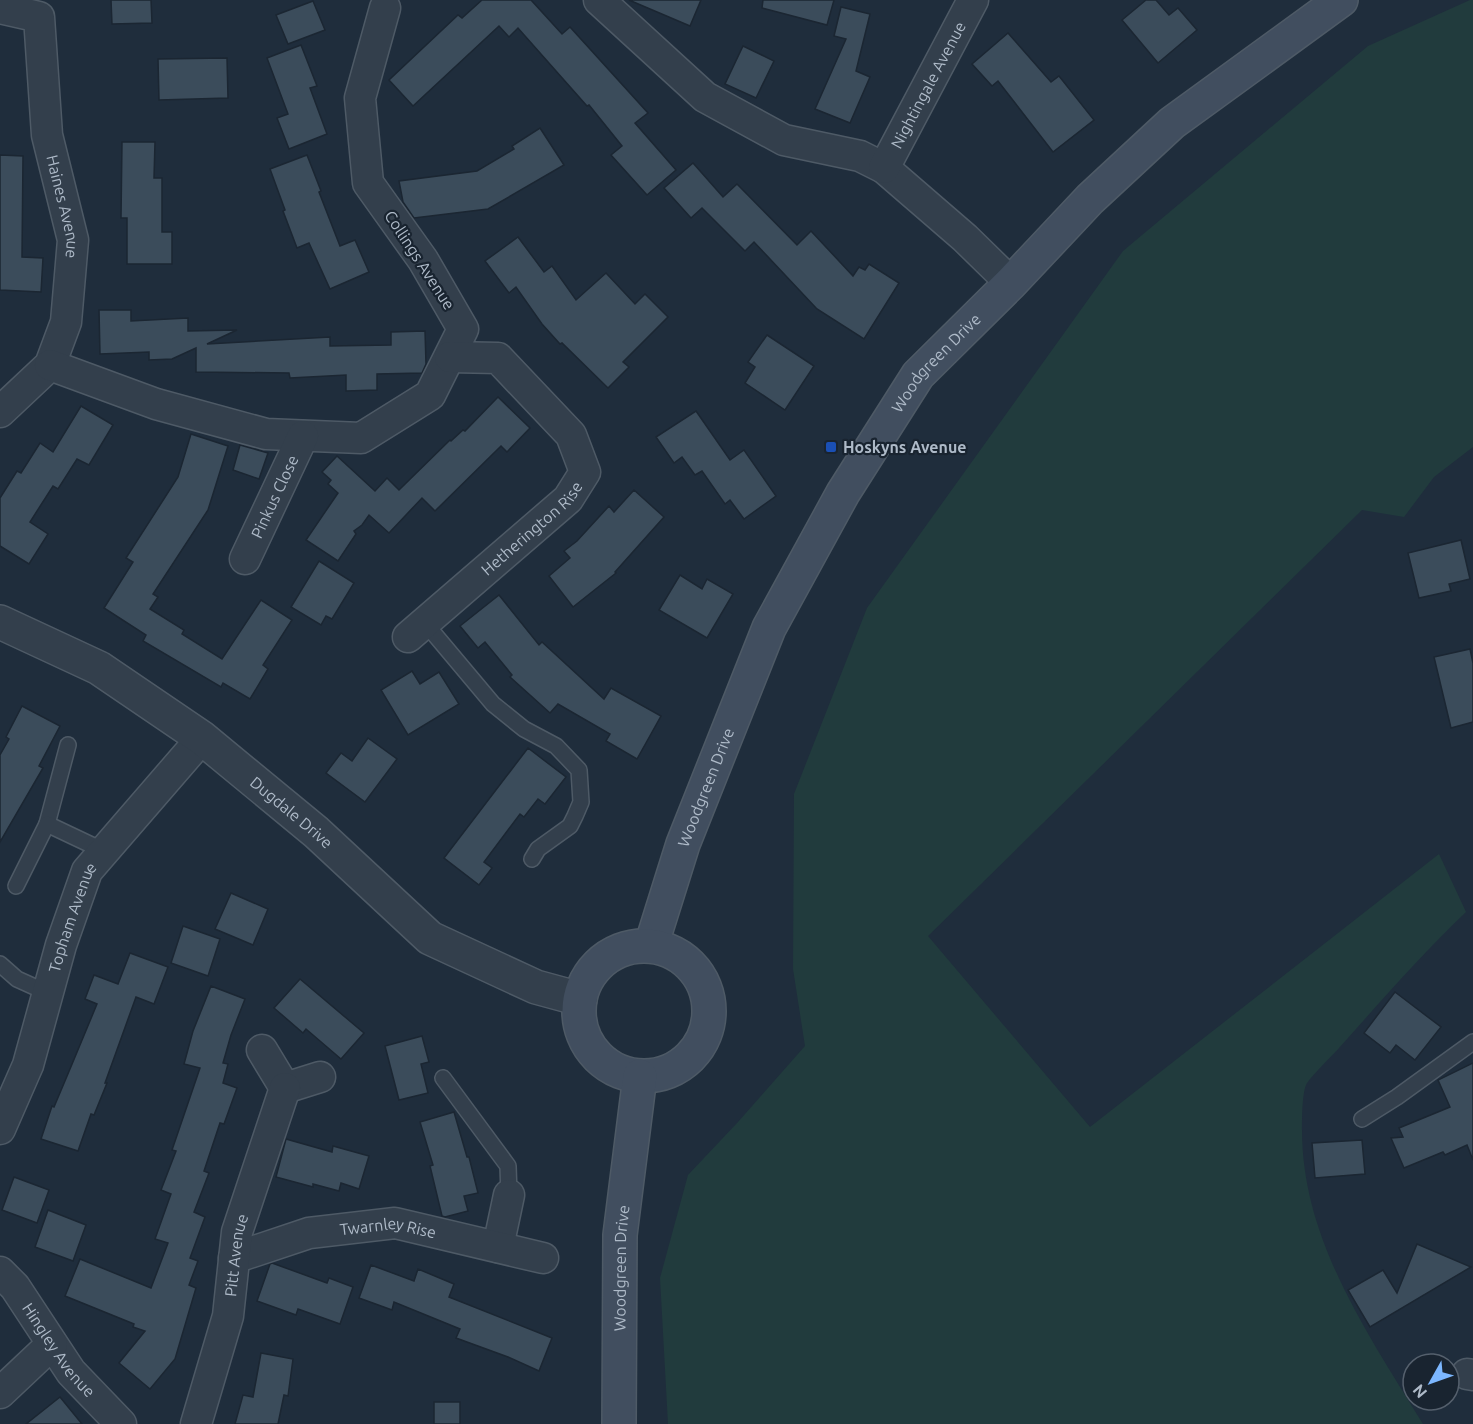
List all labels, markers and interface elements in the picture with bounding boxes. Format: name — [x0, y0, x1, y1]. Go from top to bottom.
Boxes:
street label: Nightingale Avenue — [887, 18, 969, 151]
street label: Haines Avenue — [43, 153, 82, 259]
street label: Collings Avenue — [381, 207, 459, 313]
street label: Woodgreen Drive — [888, 310, 984, 416]
place label: Hoskyns Avenue — [843, 438, 967, 456]
marker: Hoskyns Avenue — [824, 440, 838, 454]
street label: Pinkus Close — [247, 452, 302, 541]
street label: Hetherington Rise — [478, 478, 586, 579]
street label: Woodgreen Drive — [674, 725, 737, 849]
street label: Dugdale Drive — [247, 773, 336, 852]
street label: Topham Avenue — [45, 858, 100, 975]
street label: Woodgreen Drive — [610, 1204, 633, 1331]
street label: Pitt Avenue — [221, 1211, 251, 1298]
street label: Twarnley Rise — [339, 1214, 438, 1241]
street label: Hingley Avenue — [19, 1299, 99, 1401]
north arrow — [1401, 1352, 1461, 1412]
text: N — [1409, 1381, 1430, 1402]

